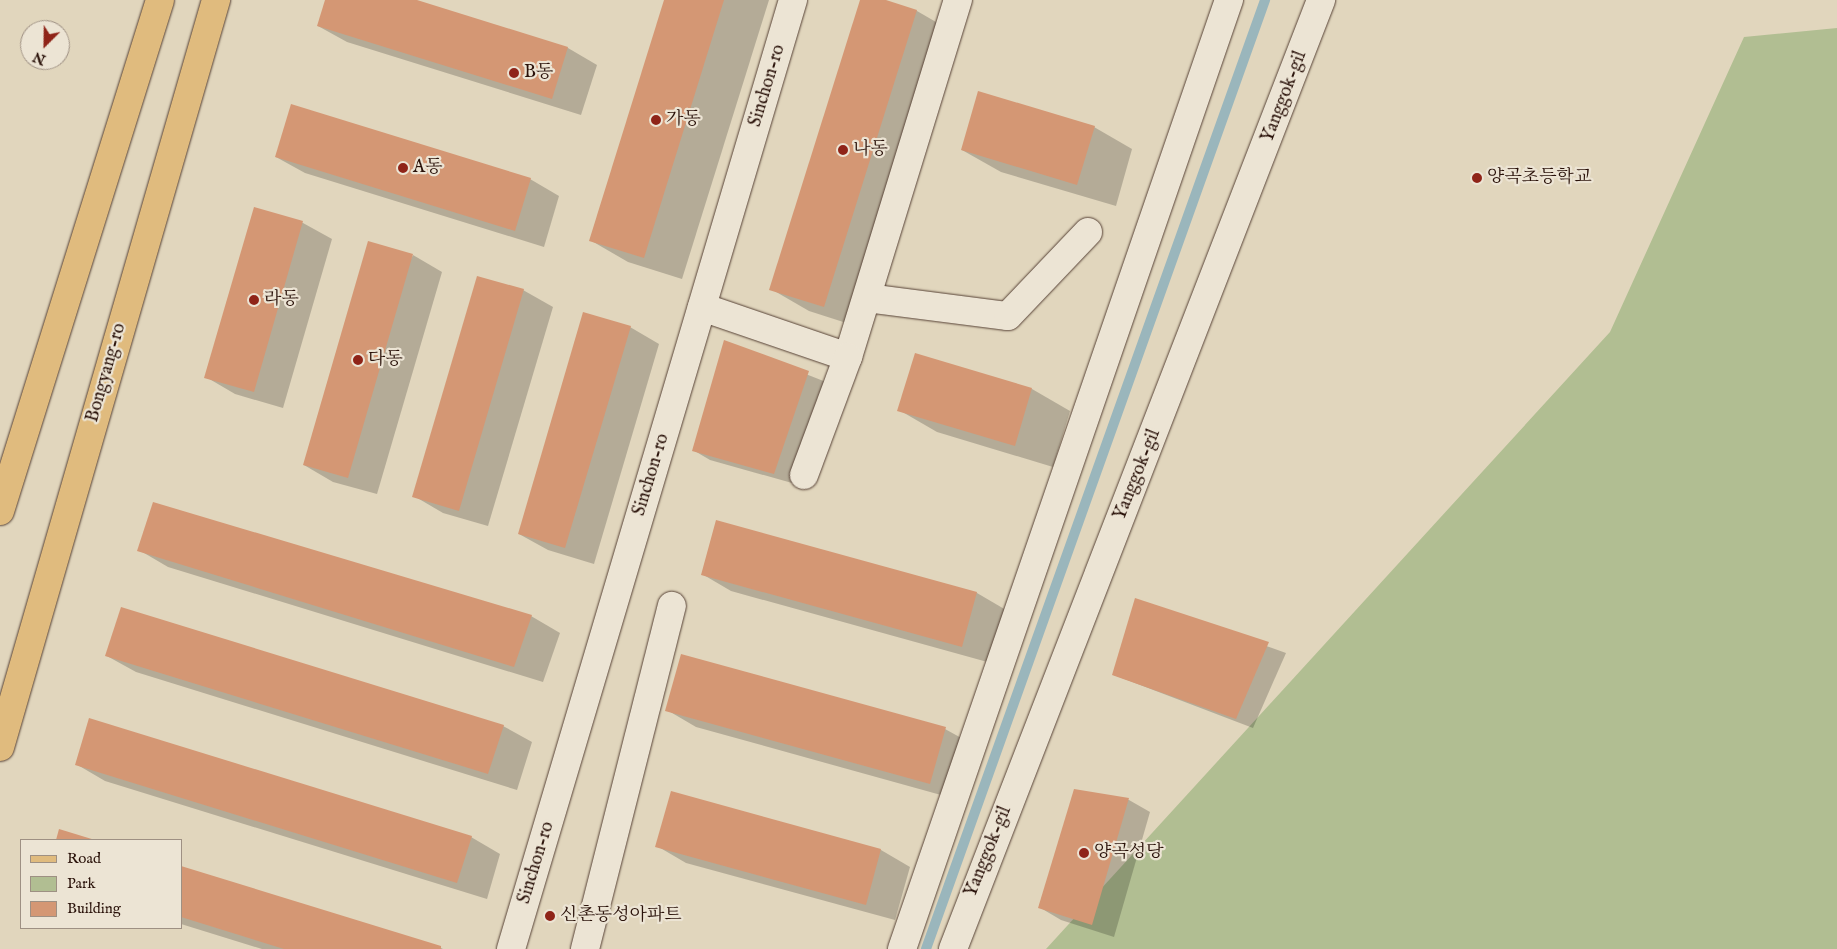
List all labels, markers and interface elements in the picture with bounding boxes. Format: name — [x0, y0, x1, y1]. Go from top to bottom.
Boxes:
north arrow — [20, 20, 70, 70]
street label: Sinchon-ro — [745, 42, 791, 130]
text: N — [30, 47, 49, 69]
street label: Yanggok-gil — [1258, 48, 1312, 146]
place label: B동 — [524, 62, 553, 84]
marker: B동 — [508, 67, 520, 79]
place label: 가동 — [666, 109, 701, 131]
marker: 가동 — [650, 114, 662, 126]
place label: 나동 — [853, 139, 888, 161]
marker: 나동 — [837, 144, 849, 156]
place label: A동 — [413, 157, 443, 179]
marker: A동 — [397, 162, 409, 174]
place label: 양곡초등학교 — [1487, 167, 1591, 189]
marker: 양곡초등학교 — [1471, 172, 1483, 184]
place label: 라동 — [264, 289, 299, 311]
marker: 라동 — [248, 294, 260, 306]
street label: Bongyang-ro — [83, 321, 131, 425]
place label: 다동 — [368, 349, 403, 371]
marker: 다동 — [352, 354, 364, 366]
street label: Yanggok-gil — [1110, 427, 1166, 523]
street label: Sinchon-ro — [629, 431, 675, 519]
street label: Yanggok-gil — [961, 804, 1017, 900]
street label: Sinchon-ro — [514, 819, 560, 907]
legend — [20, 839, 182, 929]
place label: 양곡성당 — [1094, 842, 1164, 864]
marker: 양곡성당 — [1078, 847, 1090, 859]
text: Road — [67, 849, 101, 868]
text: Park — [67, 874, 96, 893]
text: Building — [67, 899, 121, 918]
place label: 신촌동성아파트 — [560, 905, 682, 927]
marker: 신촌동성아파트 — [544, 910, 556, 922]

